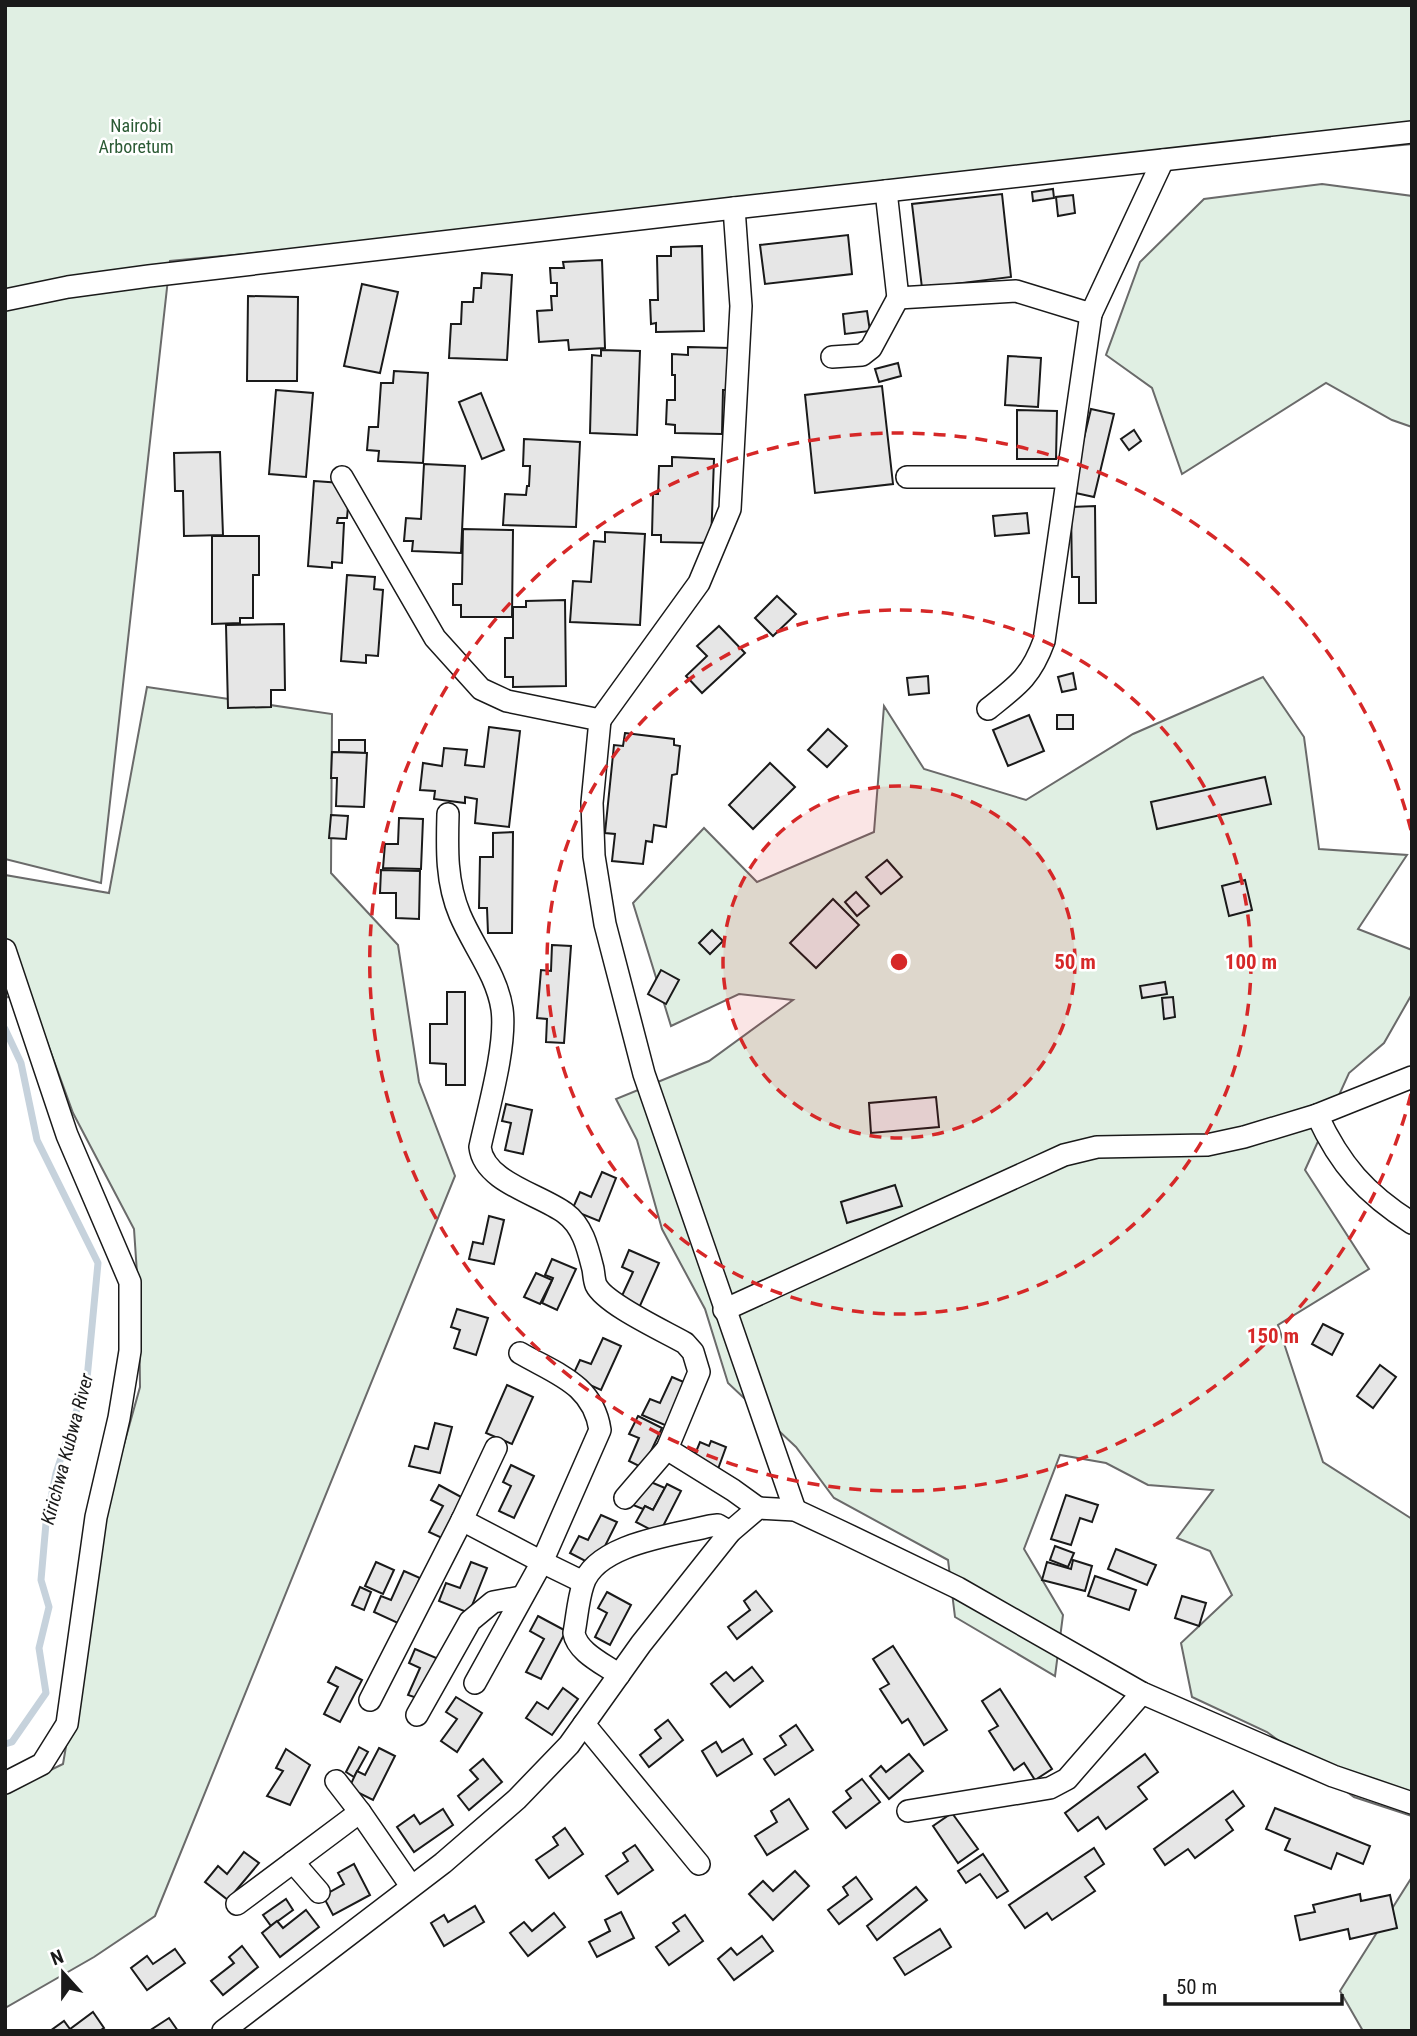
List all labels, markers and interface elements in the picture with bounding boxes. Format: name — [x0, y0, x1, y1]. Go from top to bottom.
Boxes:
park label: Nairobi Arboretum — [98, 115, 174, 157]
centre of rings — [887, 950, 911, 974]
text: 50 m — [1054, 950, 1096, 974]
text: 100 m — [1225, 950, 1277, 974]
text: 150 m — [1247, 1324, 1299, 1348]
water label: Kirichwa Kubwa River — [36, 1370, 98, 1527]
north arrow — [28, 1938, 98, 2008]
text: N — [48, 1945, 67, 1970]
scale bar — [1165, 1962, 1342, 2006]
text: 50 m — [1176, 1975, 1217, 1999]

